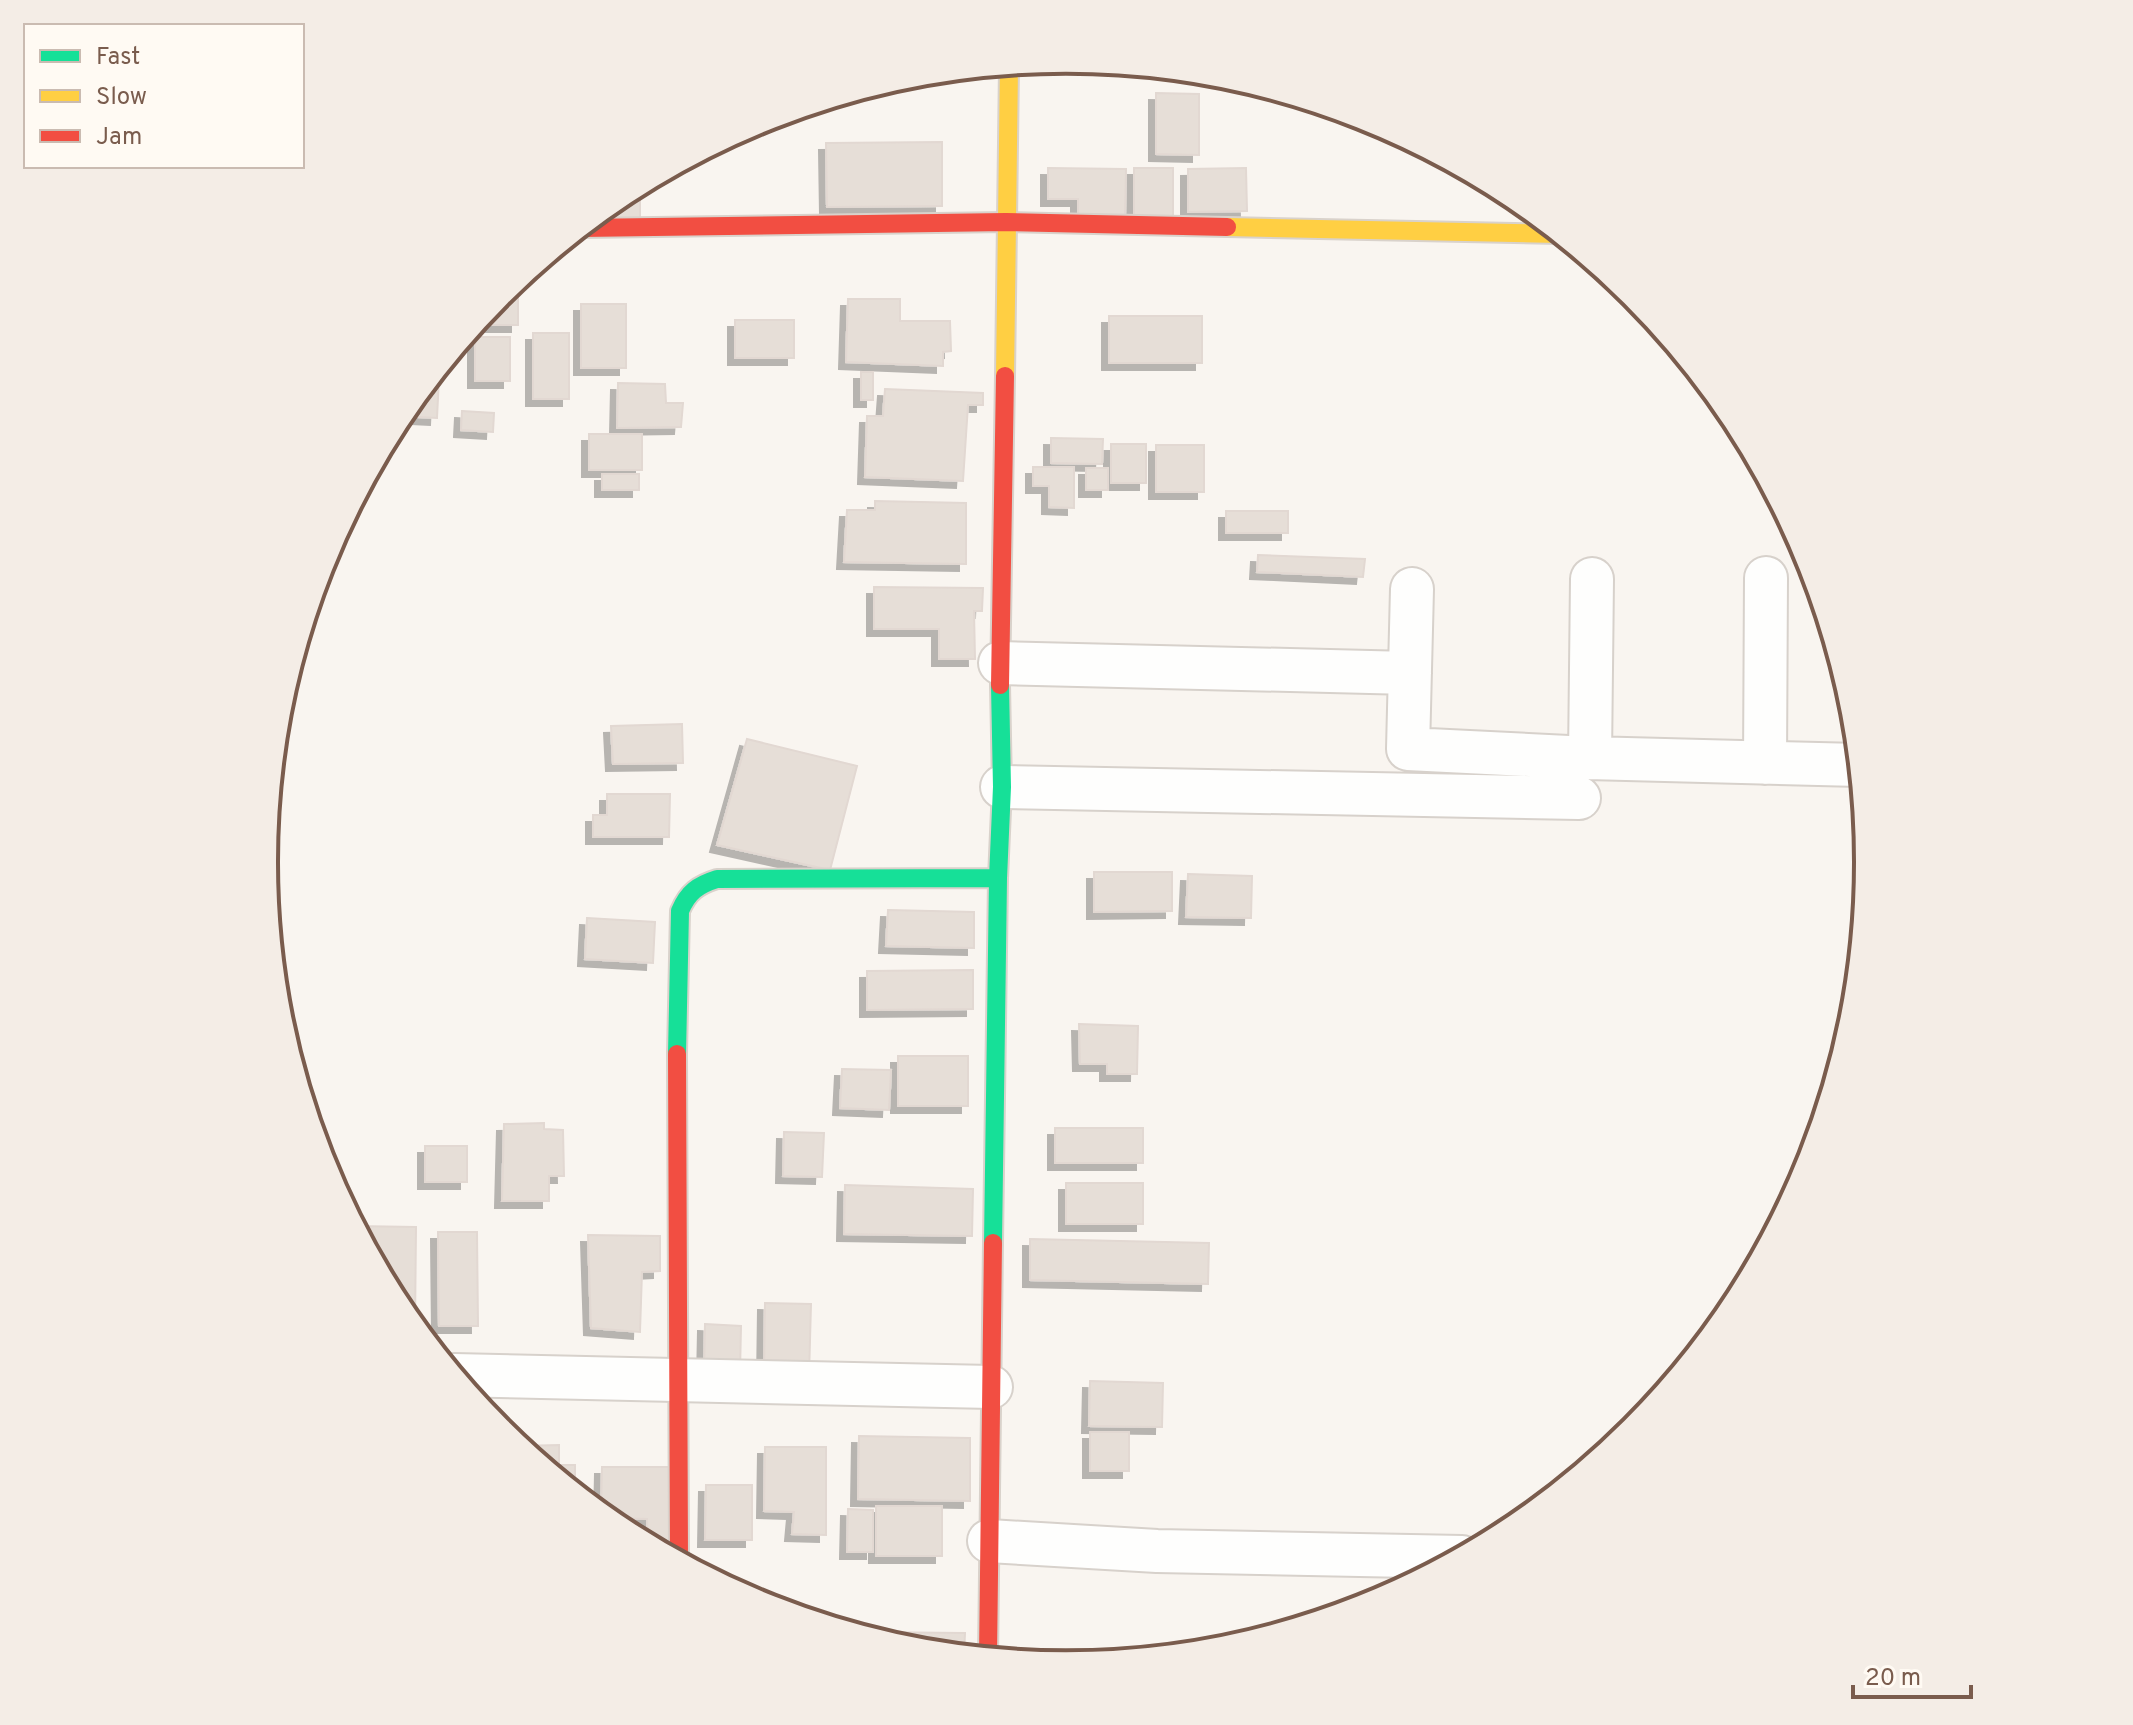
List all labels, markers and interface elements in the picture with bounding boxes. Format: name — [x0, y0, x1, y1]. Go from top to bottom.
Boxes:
legend — [24, 24, 304, 168]
text: Fast — [96, 43, 140, 73]
text: Slow — [96, 83, 147, 113]
text: Jam — [96, 123, 142, 153]
scale bar — [1853, 1649, 1971, 1699]
text: 20 m — [1865, 1664, 1921, 1694]

